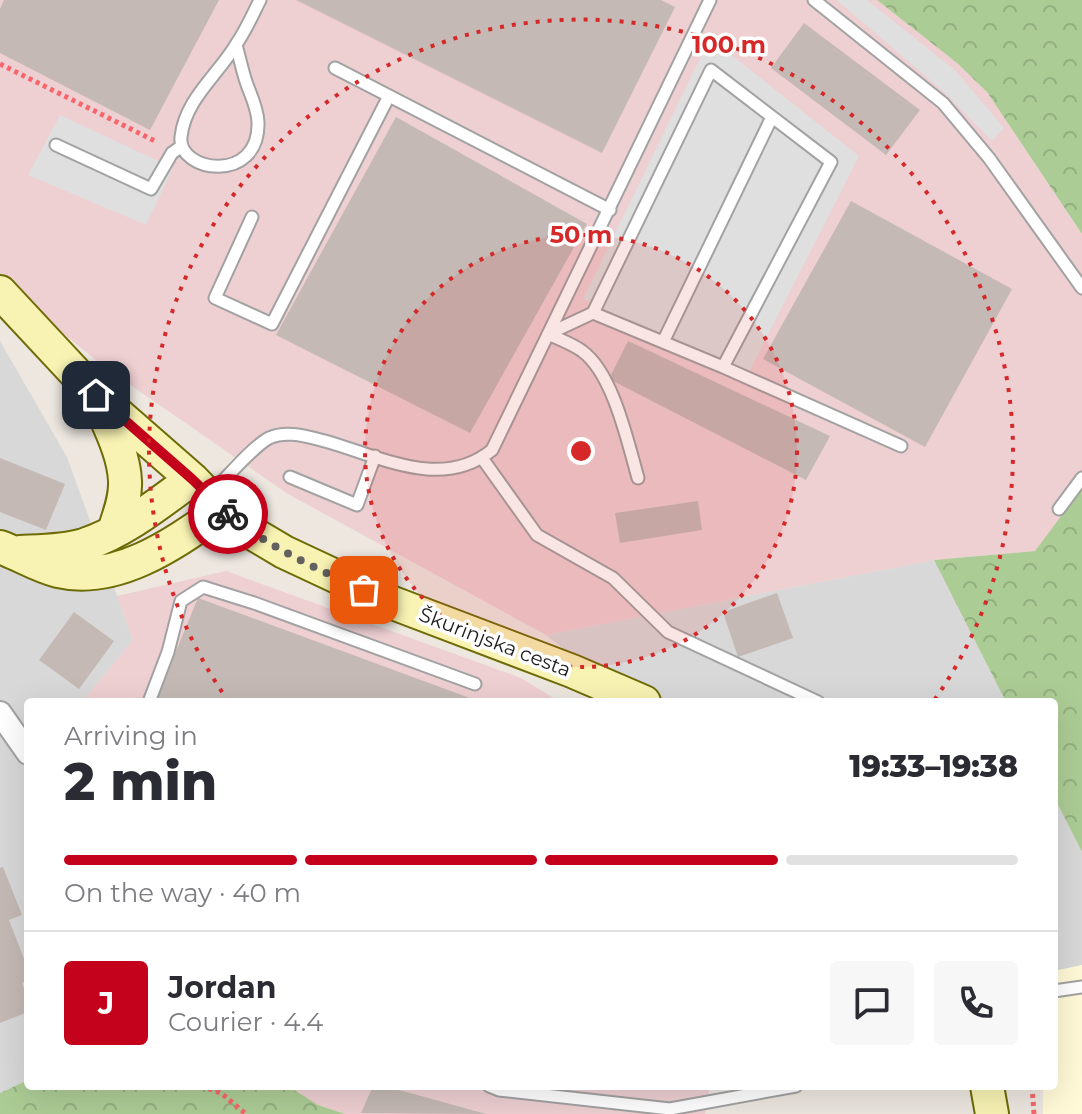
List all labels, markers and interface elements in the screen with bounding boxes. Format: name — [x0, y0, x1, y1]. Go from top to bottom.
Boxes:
text: 100 m — [692, 30, 766, 59]
text: 50 m — [550, 220, 612, 249]
pin — [62, 361, 130, 429]
icon: home — [74, 373, 118, 417]
centre of rings — [567, 437, 595, 465]
courier — [188, 474, 268, 554]
icon: bike — [206, 492, 250, 536]
pin — [330, 556, 398, 624]
icon: bag — [342, 568, 386, 612]
street label: Škurinjska cesta — [416, 602, 574, 682]
text: Arriving in — [64, 720, 198, 752]
text: 19:33–19:38 — [849, 748, 1018, 785]
text: 2 min — [64, 750, 217, 813]
text: On the way · 40 m — [64, 877, 301, 909]
button: chat — [830, 961, 914, 1045]
button: phone — [934, 961, 1018, 1045]
text: Jordan — [168, 969, 277, 1006]
text: J — [98, 985, 114, 1022]
text: Courier · 4.4 — [168, 1006, 323, 1038]

